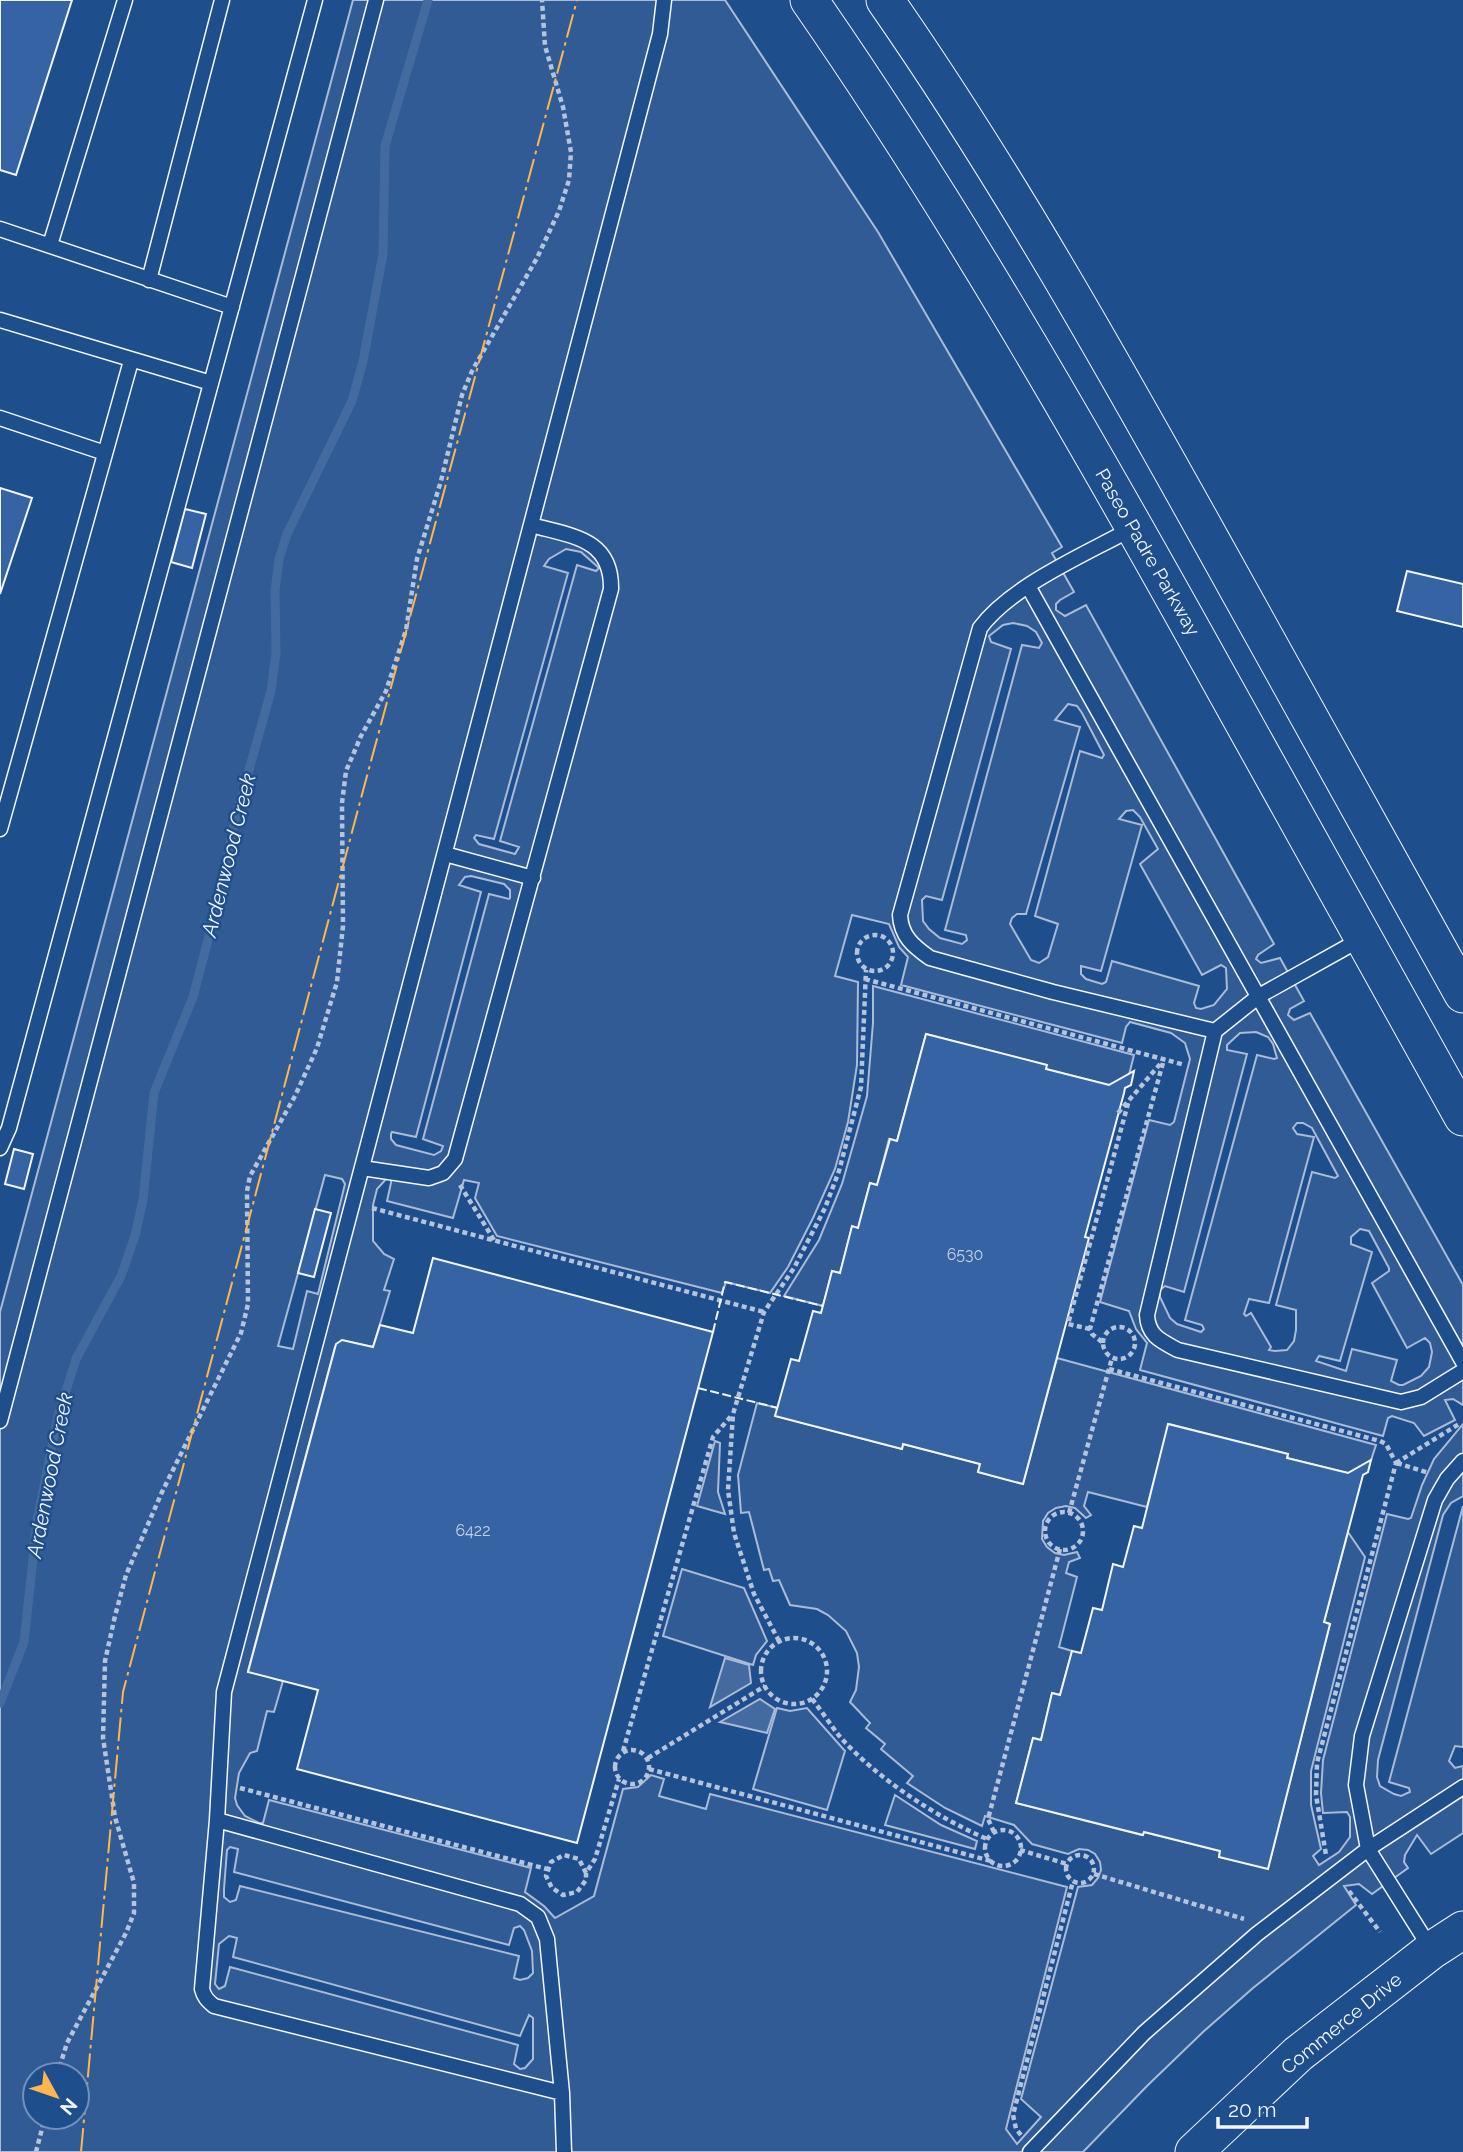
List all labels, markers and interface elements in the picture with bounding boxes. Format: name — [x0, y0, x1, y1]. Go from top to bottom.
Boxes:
street label: Paseo Padre Parkway — [1091, 465, 1205, 639]
water label: Ardenwood Creek — [196, 770, 261, 940]
house number: 6530 — [947, 1245, 983, 1264]
water label: Ardenwood Creek — [21, 1390, 78, 1561]
house number: 6422 — [455, 1521, 491, 1540]
street label: Commerce Drive — [1276, 1968, 1406, 2078]
north arrow — [21, 2061, 91, 2131]
scale bar — [1218, 2086, 1307, 2130]
text: N — [56, 2094, 82, 2120]
text: 20 m — [1228, 2097, 1276, 2122]

